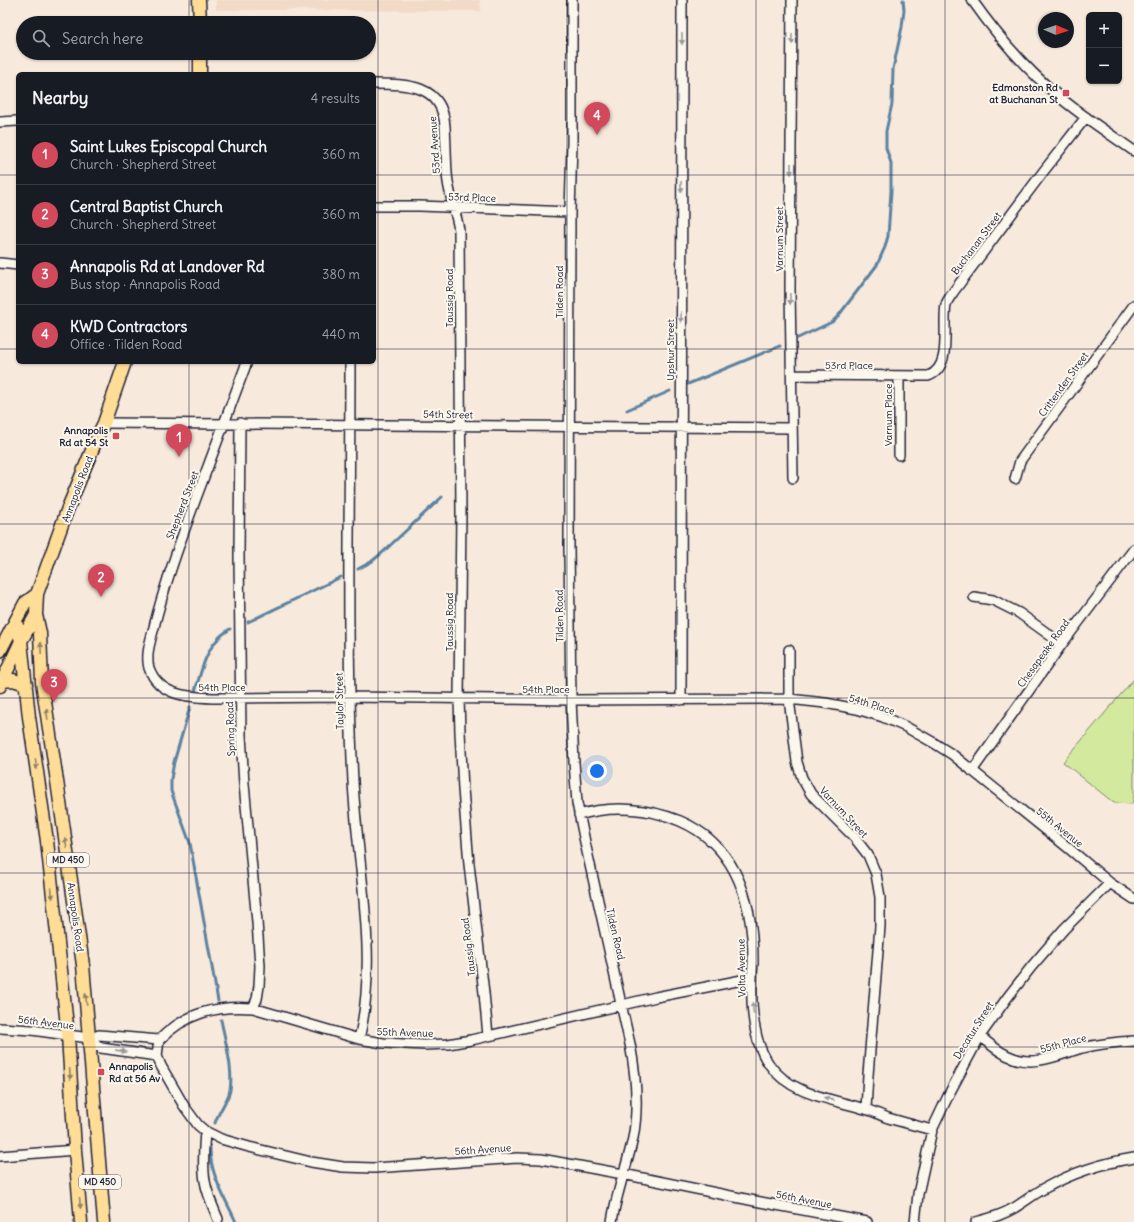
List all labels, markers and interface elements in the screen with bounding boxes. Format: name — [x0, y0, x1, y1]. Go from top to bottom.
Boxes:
north arrow — [1038, 12, 1074, 48]
map controls — [1086, 12, 1122, 84]
button: + — [1086, 12, 1122, 48]
search box — [16, 16, 376, 60]
icon: search — [30, 27, 52, 49]
text: Search here — [62, 29, 143, 48]
one-way arrow — [679, 33, 685, 46]
one-way arrow — [789, 33, 795, 46]
button: − — [1086, 48, 1122, 84]
place label: Edmonston Rd at Buchanan St — [989, 81, 1059, 106]
text: Nearby — [32, 87, 88, 109]
marker: Edmonston Rd at Buchanan St — [1061, 88, 1071, 98]
text: 4 results — [311, 90, 360, 107]
pin: 4 — [584, 102, 610, 135]
street label: 53rd Avenue — [426, 116, 443, 174]
text: Saint Lukes Episcopal Church — [70, 137, 267, 156]
text: 1 — [42, 146, 48, 163]
text: 360 m — [322, 146, 360, 163]
text: Church · Shepherd Street — [70, 156, 216, 173]
one-way arrow — [788, 163, 794, 176]
one-way arrow — [678, 181, 684, 194]
street label: 53rd Place — [448, 190, 496, 205]
text: Central Baptist Church — [70, 197, 223, 216]
text: 2 — [41, 206, 49, 223]
text: 360 m — [322, 206, 360, 223]
street label: Varnum Street — [773, 206, 786, 272]
street label: Buchanan Street — [949, 209, 1005, 277]
text: Church · Shepherd Street — [70, 216, 216, 233]
text: Annapolis Rd at Landover Rd — [70, 257, 265, 276]
text: 3 — [41, 266, 49, 283]
text: 380 m — [322, 266, 360, 283]
street label: Tilden Road — [553, 266, 566, 318]
street label: Taussig Road — [443, 268, 456, 327]
text: Bus stop · Annapolis Road — [70, 276, 220, 293]
one-way arrow — [787, 293, 793, 306]
one-way arrow — [678, 311, 684, 324]
text: KWD Contractors — [70, 317, 187, 336]
street label: Upshur Street — [664, 319, 677, 381]
text: 4 — [41, 326, 49, 343]
text: 440 m — [322, 326, 360, 343]
text: Office · Tilden Road — [70, 336, 182, 353]
street label: Crittenden Street — [1036, 349, 1092, 419]
street label: 53rd Place — [825, 359, 873, 372]
street label: Varnum Place — [882, 384, 895, 446]
street label: 54th Street — [423, 408, 474, 421]
place label: Annapolis Rd at 54 St — [59, 424, 109, 449]
pin: 1 — [166, 424, 192, 457]
marker: Annapolis Rd at 54 St — [111, 431, 121, 441]
street label: Annapolis Road — [59, 454, 96, 524]
street label: Shepherd Street — [163, 468, 202, 541]
pin: 2 — [88, 564, 114, 597]
street label: Tilden Road — [553, 589, 566, 642]
street label: Taussig Road — [443, 592, 456, 651]
street label: Chesapeake Road — [1014, 617, 1073, 690]
one-way arrow — [38, 641, 44, 654]
pin: 3 — [41, 669, 67, 702]
street label: Taylor Street — [332, 672, 346, 730]
street label: 54th Place — [198, 681, 246, 694]
street label: 54th Place — [522, 683, 570, 696]
street label: 54th Place — [847, 691, 896, 718]
street label: Spring Road — [223, 701, 238, 757]
one-way arrow — [44, 708, 50, 720]
one-way arrow — [33, 758, 39, 770]
your location — [587, 761, 607, 781]
street label: Varnum Street — [817, 784, 871, 841]
street label: 55th Avenue — [1034, 805, 1086, 850]
one-way arrow — [63, 837, 69, 849]
road number: MD 450 — [47, 853, 89, 867]
street label: Annapolis Road — [64, 882, 87, 953]
one-way arrow — [49, 887, 56, 899]
street label: Tilden Road — [603, 907, 628, 961]
street label: Taussig Road — [458, 917, 479, 977]
street label: Volta Avenue — [734, 939, 749, 997]
one-way arrow — [82, 993, 89, 1005]
street label: Decatur Street — [951, 998, 997, 1062]
one-way arrow — [750, 1002, 757, 1014]
street label: 56th Avenue — [17, 1013, 75, 1032]
street label: 55th Avenue — [376, 1025, 433, 1040]
street label: 55th Place — [1039, 1031, 1088, 1056]
one-way arrow — [115, 1048, 127, 1054]
place label: Annapolis Rd at 56 Av — [109, 1060, 160, 1085]
marker: Annapolis Rd at 56 Av — [96, 1067, 106, 1077]
one-way arrow — [67, 1068, 74, 1080]
one-way arrow — [822, 1096, 834, 1102]
street label: 56th Avenue — [454, 1141, 512, 1158]
road number: MD 450 — [79, 1175, 121, 1189]
street label: 56th Avenue — [775, 1188, 833, 1211]
one-way arrow — [76, 1197, 83, 1210]

